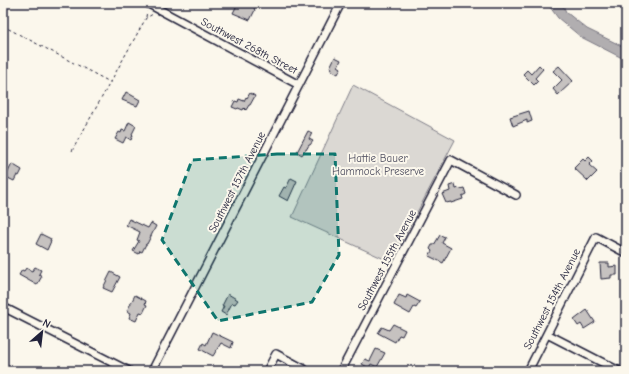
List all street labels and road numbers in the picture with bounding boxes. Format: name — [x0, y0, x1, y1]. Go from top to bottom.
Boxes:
street label: Southwest 268th Street — [198, 15, 300, 77]
street label: Southwest 157th Avenue — [206, 129, 268, 235]
street label: Southwest 155th Avenue — [355, 207, 419, 313]
street label: Southwest 154th Avenue — [521, 246, 583, 352]

